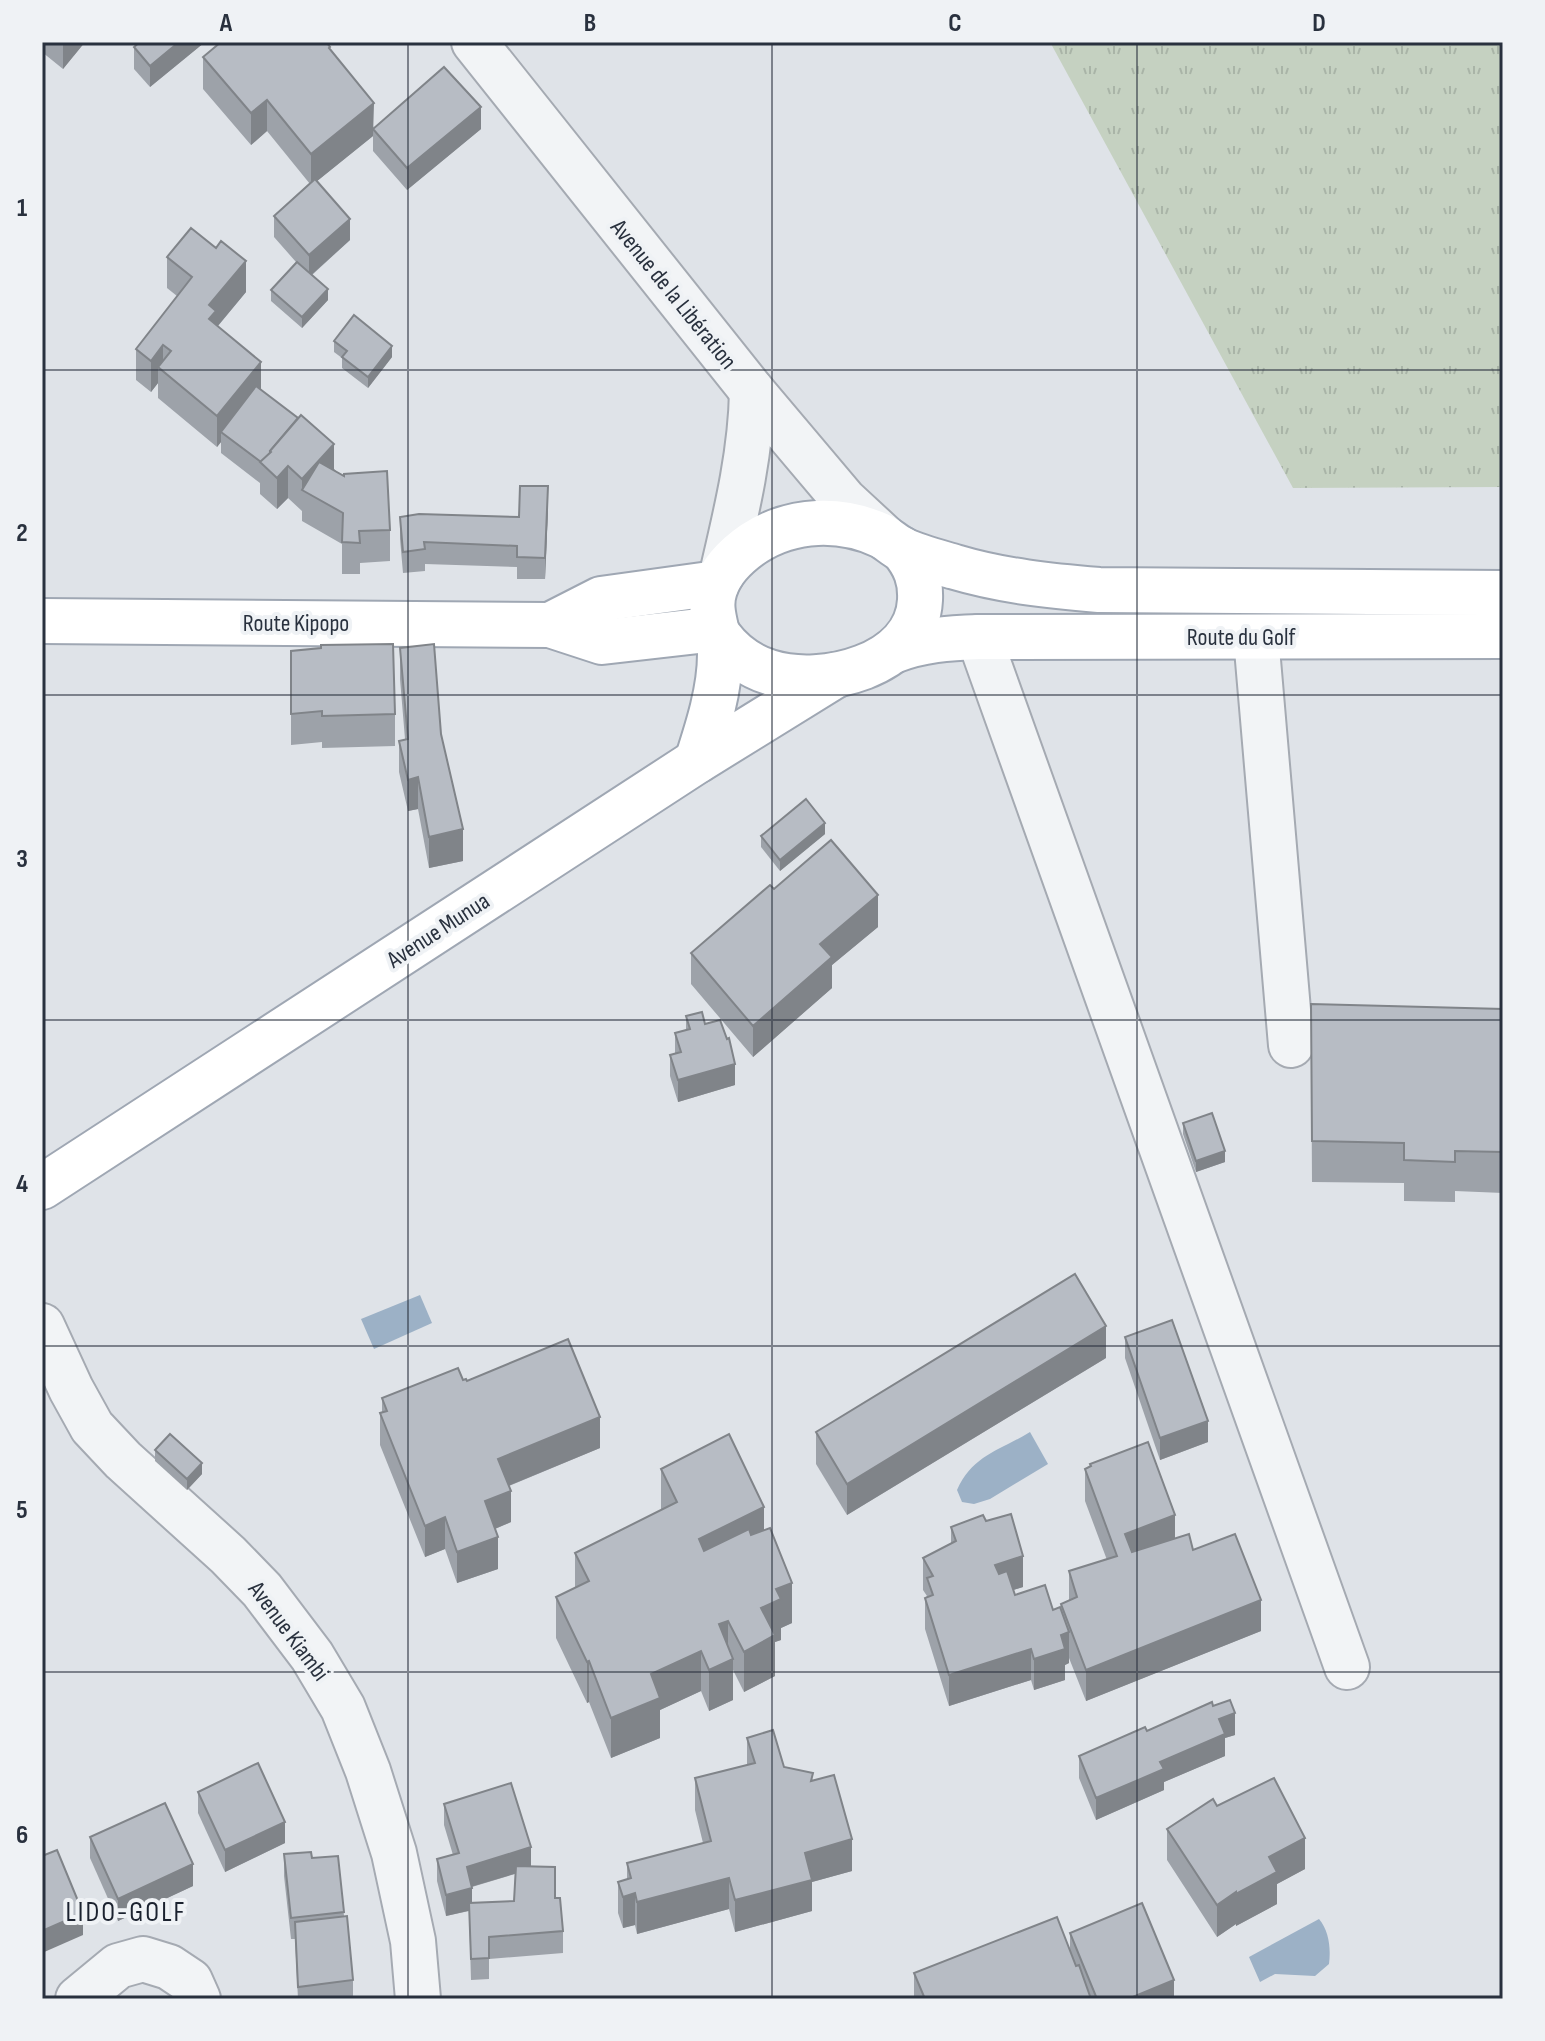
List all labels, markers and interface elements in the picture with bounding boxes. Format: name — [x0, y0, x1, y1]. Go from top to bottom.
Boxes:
text: A — [219, 8, 233, 39]
text: B — [584, 8, 596, 39]
text: C — [948, 8, 962, 39]
text: D — [1312, 8, 1326, 39]
text: 1 — [17, 193, 27, 224]
street label: Avenue de la Libération — [604, 213, 743, 375]
text: 2 — [16, 518, 28, 549]
street label: Route Kipopo — [243, 609, 349, 638]
street label: Route du Golf — [1187, 623, 1296, 652]
text: 3 — [16, 844, 28, 875]
street label: Avenue Munua — [381, 887, 495, 975]
text: 4 — [16, 1169, 28, 1200]
text: 5 — [16, 1495, 28, 1526]
street label: Avenue Kiambi — [241, 1575, 335, 1687]
text: 6 — [16, 1820, 28, 1851]
district label: LIDO-GOLF — [65, 1896, 187, 1929]

